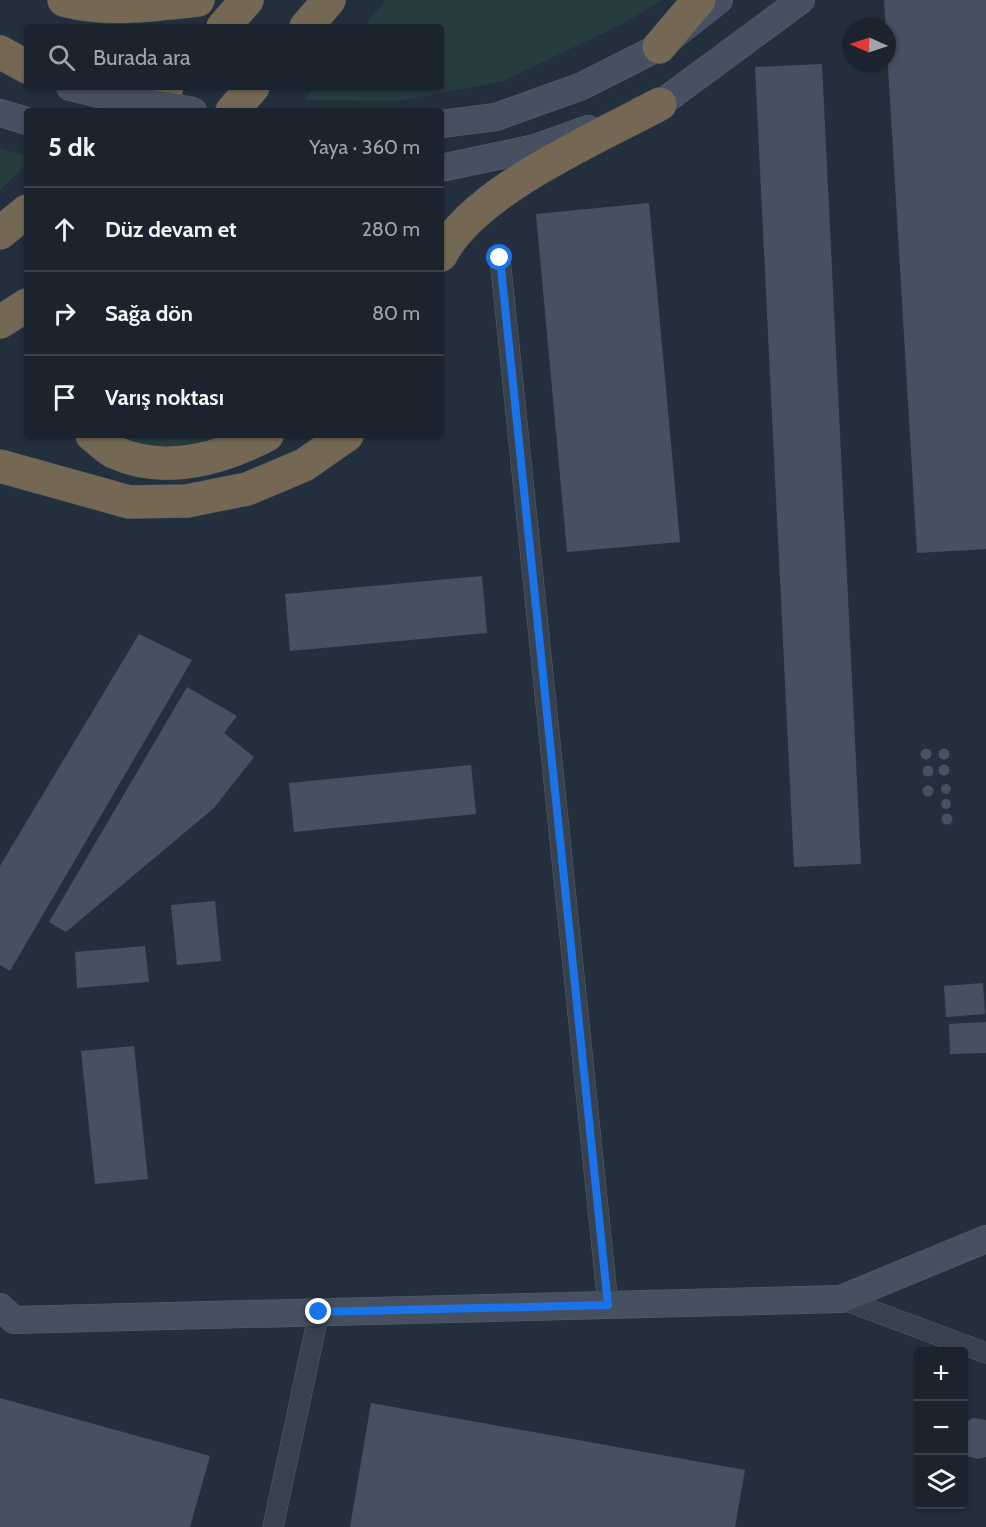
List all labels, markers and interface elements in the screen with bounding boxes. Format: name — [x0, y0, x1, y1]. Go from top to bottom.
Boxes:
north arrow — [842, 18, 896, 72]
search box — [24, 24, 444, 90]
icon: search — [45, 41, 78, 74]
text: Burada ara — [93, 44, 191, 71]
text: 5 dk — [48, 131, 95, 163]
text: Yaya · 360 m — [309, 135, 420, 159]
icon: ahead — [48, 213, 81, 246]
text: Düz devam et — [105, 216, 237, 243]
text: 280 m — [361, 217, 420, 241]
route start — [486, 244, 512, 270]
icon: right — [48, 297, 81, 330]
text: Sağa dön — [105, 300, 193, 327]
text: 80 m — [372, 301, 420, 325]
icon: arrive — [48, 381, 81, 414]
text: Varış noktası — [105, 384, 224, 411]
route end — [305, 1298, 331, 1324]
map controls — [914, 1347, 968, 1509]
button: + — [914, 1347, 968, 1401]
button: − — [914, 1401, 968, 1455]
button: layers — [914, 1455, 968, 1509]

